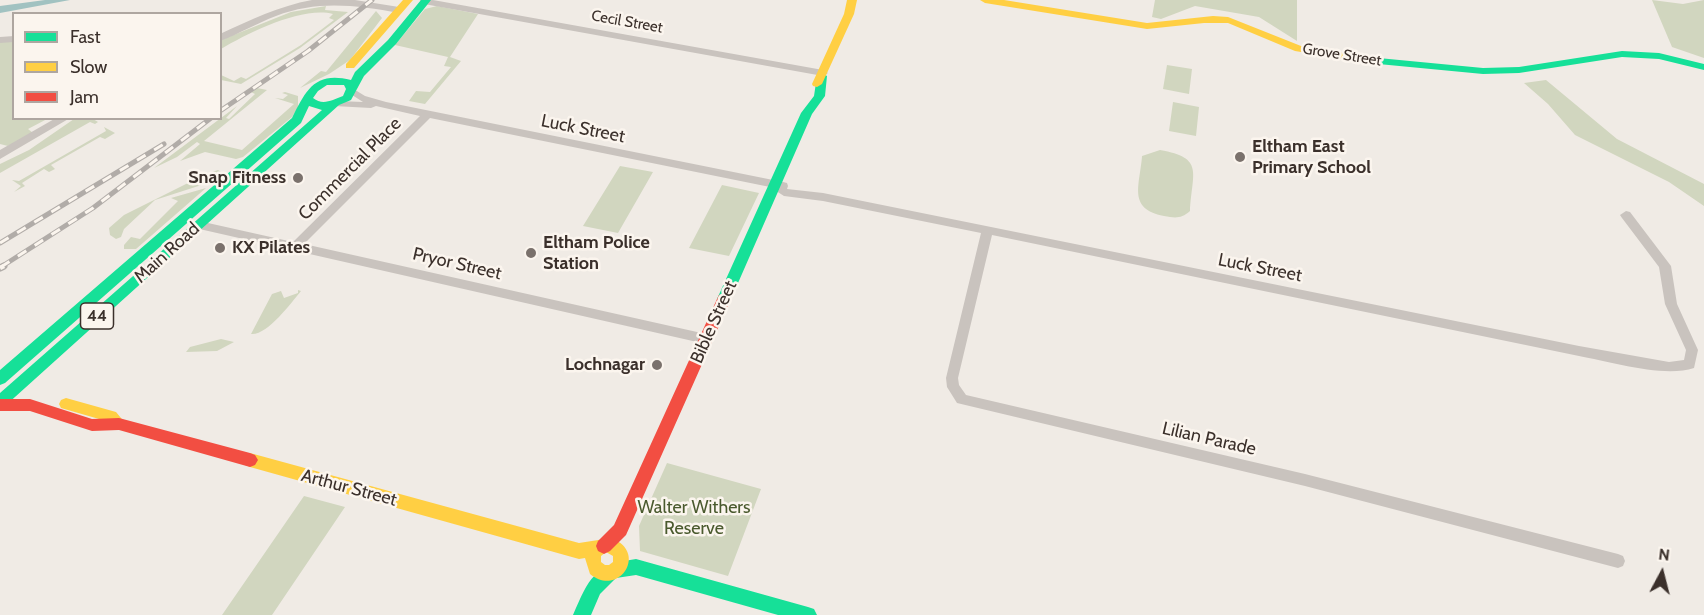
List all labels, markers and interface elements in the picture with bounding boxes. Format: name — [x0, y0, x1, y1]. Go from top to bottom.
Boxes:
street label: Cecil Street — [590, 7, 664, 37]
legend — [12, 12, 222, 120]
text: Fast — [70, 26, 101, 48]
street label: Grove Street — [1301, 40, 1383, 70]
text: Slow — [70, 56, 107, 78]
text: Jam — [70, 86, 99, 108]
street label: Luck Street — [539, 110, 627, 148]
street label: Commercial Place — [294, 113, 406, 225]
place label: Eltham East Primary School — [1252, 136, 1371, 178]
marker: Eltham East Primary School — [1233, 150, 1247, 164]
place label: Snap Fitness — [188, 167, 286, 189]
marker: Snap Fitness — [291, 171, 305, 185]
street label: Main Road — [130, 218, 204, 288]
place label: Eltham Police Station — [543, 232, 650, 274]
place label: KX Pilates — [232, 237, 310, 259]
marker: KX Pilates — [213, 241, 227, 255]
street label: Pryor Street — [410, 243, 504, 285]
marker: Eltham Police Station — [524, 246, 538, 260]
street label: Luck Street — [1216, 249, 1304, 287]
street label: Bible Street — [686, 277, 742, 367]
road number: 44 — [80, 303, 114, 329]
place label: Lochnagar — [565, 354, 645, 376]
marker: Lochnagar — [650, 358, 664, 372]
street label: Lilian Parade — [1160, 418, 1258, 460]
street label: Arthur Street — [299, 465, 399, 511]
park label: Walter Withers Reserve — [638, 497, 750, 540]
north arrow — [1632, 543, 1692, 603]
text: N — [1657, 545, 1671, 565]

